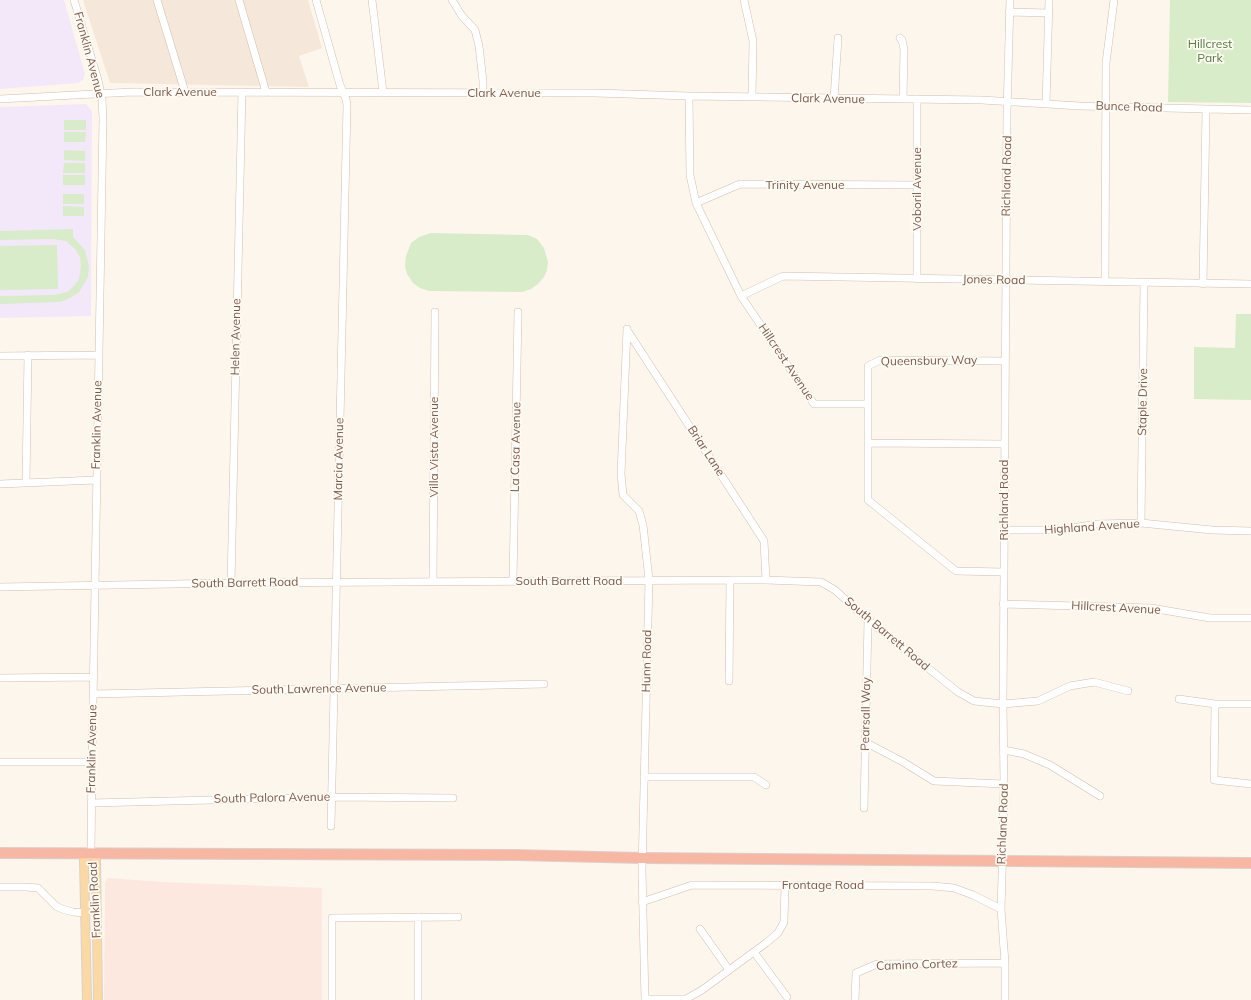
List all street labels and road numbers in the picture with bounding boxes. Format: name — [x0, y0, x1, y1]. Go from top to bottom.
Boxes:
street label: Franklin Avenue — [71, 10, 107, 100]
street label: Clark Avenue — [143, 85, 217, 99]
street label: Clark Avenue — [467, 86, 541, 100]
street label: Clark Avenue — [791, 91, 865, 107]
street label: Bunce Road — [1095, 99, 1163, 115]
street label: Richland Road — [999, 135, 1015, 217]
street label: Voboril Avenue — [910, 147, 924, 231]
street label: Trinity Avenue — [765, 178, 845, 192]
street label: Jones Road — [962, 272, 1026, 288]
street label: Helen Avenue — [228, 298, 244, 376]
street label: Hillcrest Avenue — [755, 321, 817, 403]
street label: Queensbury Way — [881, 353, 977, 369]
street label: Staple Drive — [1135, 368, 1151, 436]
street label: Franklin Avenue — [89, 380, 105, 470]
street label: Villa Vista Avenue — [427, 397, 441, 497]
street label: La Casa Avenue — [508, 402, 524, 492]
street label: Marcia Avenue — [331, 418, 347, 500]
street label: Briar Lane — [684, 423, 728, 479]
street label: Richland Road — [997, 460, 1011, 540]
street label: Highland Avenue — [1044, 516, 1140, 538]
street label: South Barrett Road — [516, 574, 622, 588]
street label: South Barrett Road — [191, 575, 299, 591]
street label: South Barrett Road — [841, 594, 933, 674]
street label: Hillcrest Avenue — [1071, 598, 1161, 618]
street label: Hunn Road — [639, 630, 655, 692]
street label: Pearsall Way — [858, 677, 874, 751]
street label: South Lawrence Avenue — [251, 681, 387, 697]
street label: Franklin Avenue — [84, 704, 100, 794]
street label: Richland Road — [994, 783, 1012, 865]
street label: South Palora Avenue — [214, 790, 330, 806]
street label: Franklin Road — [86, 861, 104, 939]
street label: Frontage Road — [782, 878, 864, 892]
street label: Camino Cortez — [876, 956, 958, 974]

